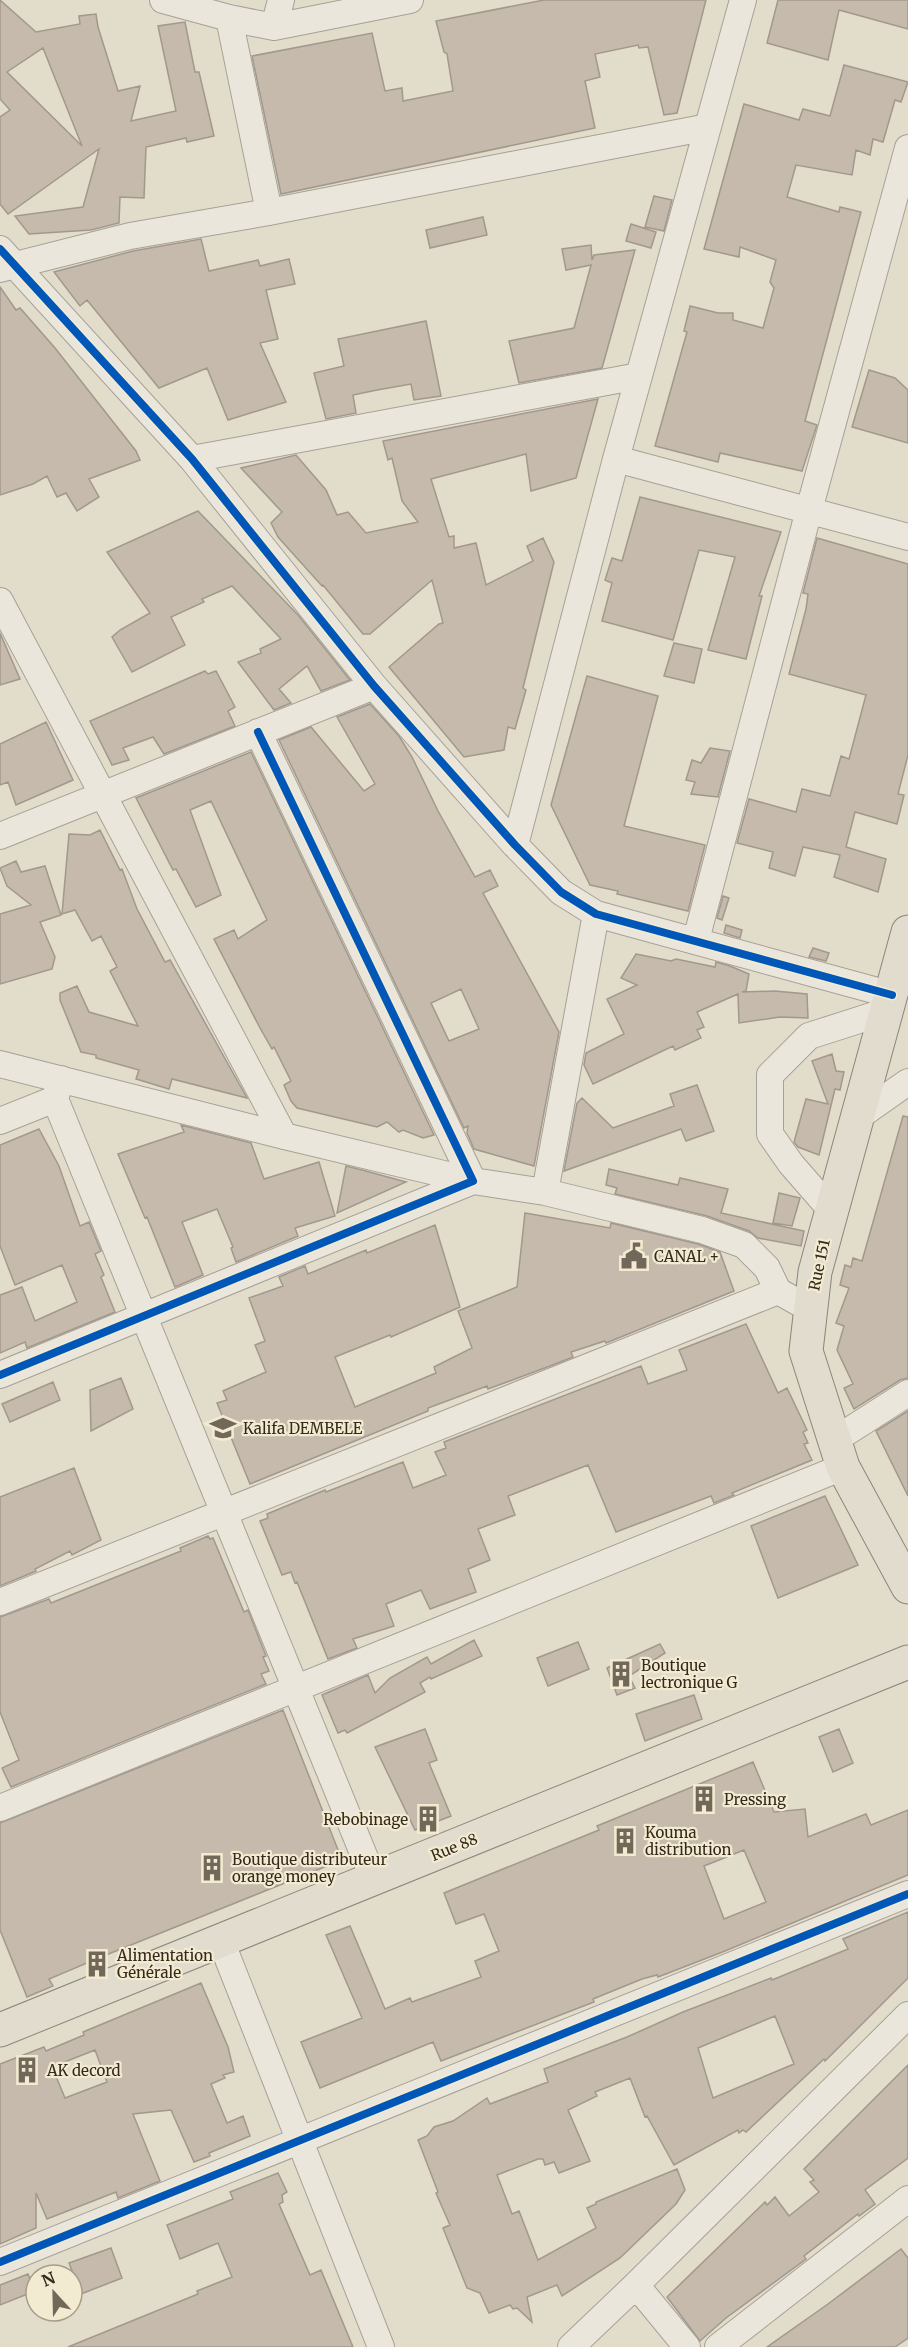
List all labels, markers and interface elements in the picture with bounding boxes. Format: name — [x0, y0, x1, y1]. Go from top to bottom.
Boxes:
street label: Rue 151 — [804, 1237, 834, 1292]
public building icon: CANAL + — [619, 1241, 649, 1271]
place label: CANAL + — [654, 1247, 719, 1266]
school or university icon: Kalifa DEMBELE — [208, 1413, 238, 1443]
place label: Kalifa DEMBELE — [243, 1419, 363, 1438]
place label: Boutique lectronique G — [641, 1656, 738, 1692]
building icon: Boutique lectronique G — [606, 1659, 636, 1689]
building icon: Pressing — [689, 1784, 719, 1814]
place label: Pressing — [724, 1790, 786, 1809]
building icon: Rebobinage — [413, 1804, 443, 1834]
place label: Rebobinage — [323, 1810, 408, 1829]
place label: Kouma distribution — [645, 1823, 731, 1859]
building icon: Kouma distribution — [610, 1826, 640, 1856]
street label: Rue 88 — [428, 1829, 480, 1865]
place label: Boutique distributeur orange money — [232, 1850, 387, 1886]
building icon: Boutique distributeur orange money — [197, 1853, 227, 1883]
place label: Alimentation Générale — [116, 1946, 213, 1982]
building icon: Alimentation Générale — [82, 1949, 112, 1979]
building icon: AK decord — [12, 2055, 42, 2085]
place label: AK decord — [46, 2061, 121, 2080]
north arrow — [24, 2263, 84, 2323]
text: N — [39, 2267, 58, 2291]

